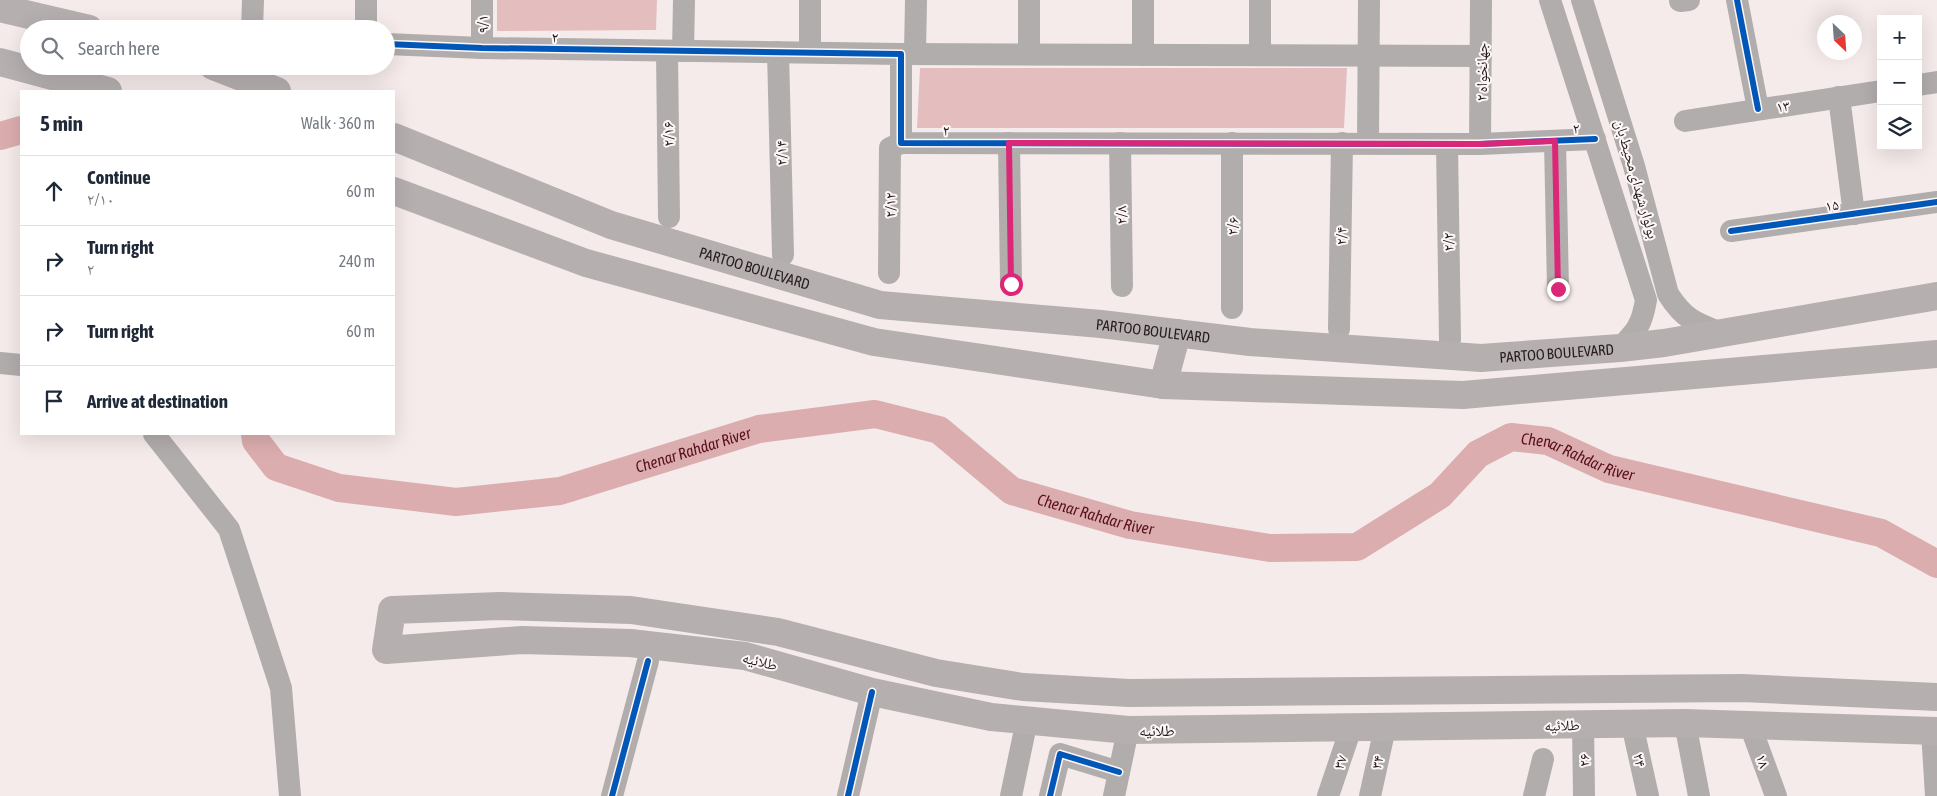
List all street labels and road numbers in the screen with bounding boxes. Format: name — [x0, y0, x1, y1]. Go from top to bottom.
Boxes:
street label: ۹/۱ — [474, 15, 491, 33]
street label: ۲ — [551, 28, 559, 46]
street label: جهانخواه ۲ — [1473, 42, 1491, 101]
street label: ۱۳ — [1775, 97, 1791, 115]
street label: بولوار شهدای محیط بان — [1610, 118, 1662, 241]
street label: ۲ — [1572, 119, 1580, 137]
street label: ۲/۱۶ — [659, 121, 677, 147]
street label: ۲ — [943, 122, 950, 139]
street label: ۲/۱۴ — [772, 140, 790, 166]
street label: ۲/۱۲ — [881, 192, 899, 218]
street label: ۱۵ — [1824, 196, 1840, 214]
street label: ۲/۸ — [1112, 205, 1130, 224]
street label: ۲/۶ — [1224, 216, 1241, 235]
street label: ۲/۴ — [1332, 226, 1350, 245]
street label: ۲/۲ — [1439, 232, 1457, 251]
street label: PARTOO BOULEVARD — [697, 243, 812, 292]
street label: PARTOO BOULEVARD — [1095, 315, 1211, 346]
street label: PARTOO BOULEVARD — [1499, 340, 1614, 365]
street label: طلائیه — [741, 648, 779, 674]
street label: طلائیه — [1544, 716, 1580, 734]
street label: طلائیه — [1139, 722, 1175, 739]
street label: ۲۴ — [1630, 752, 1650, 769]
street label: ۱۸ — [1753, 752, 1773, 770]
street label: ۳۷ — [1330, 753, 1350, 771]
street label: ۳۴ — [1367, 753, 1387, 770]
street label: ۲۶ — [1575, 753, 1593, 767]

